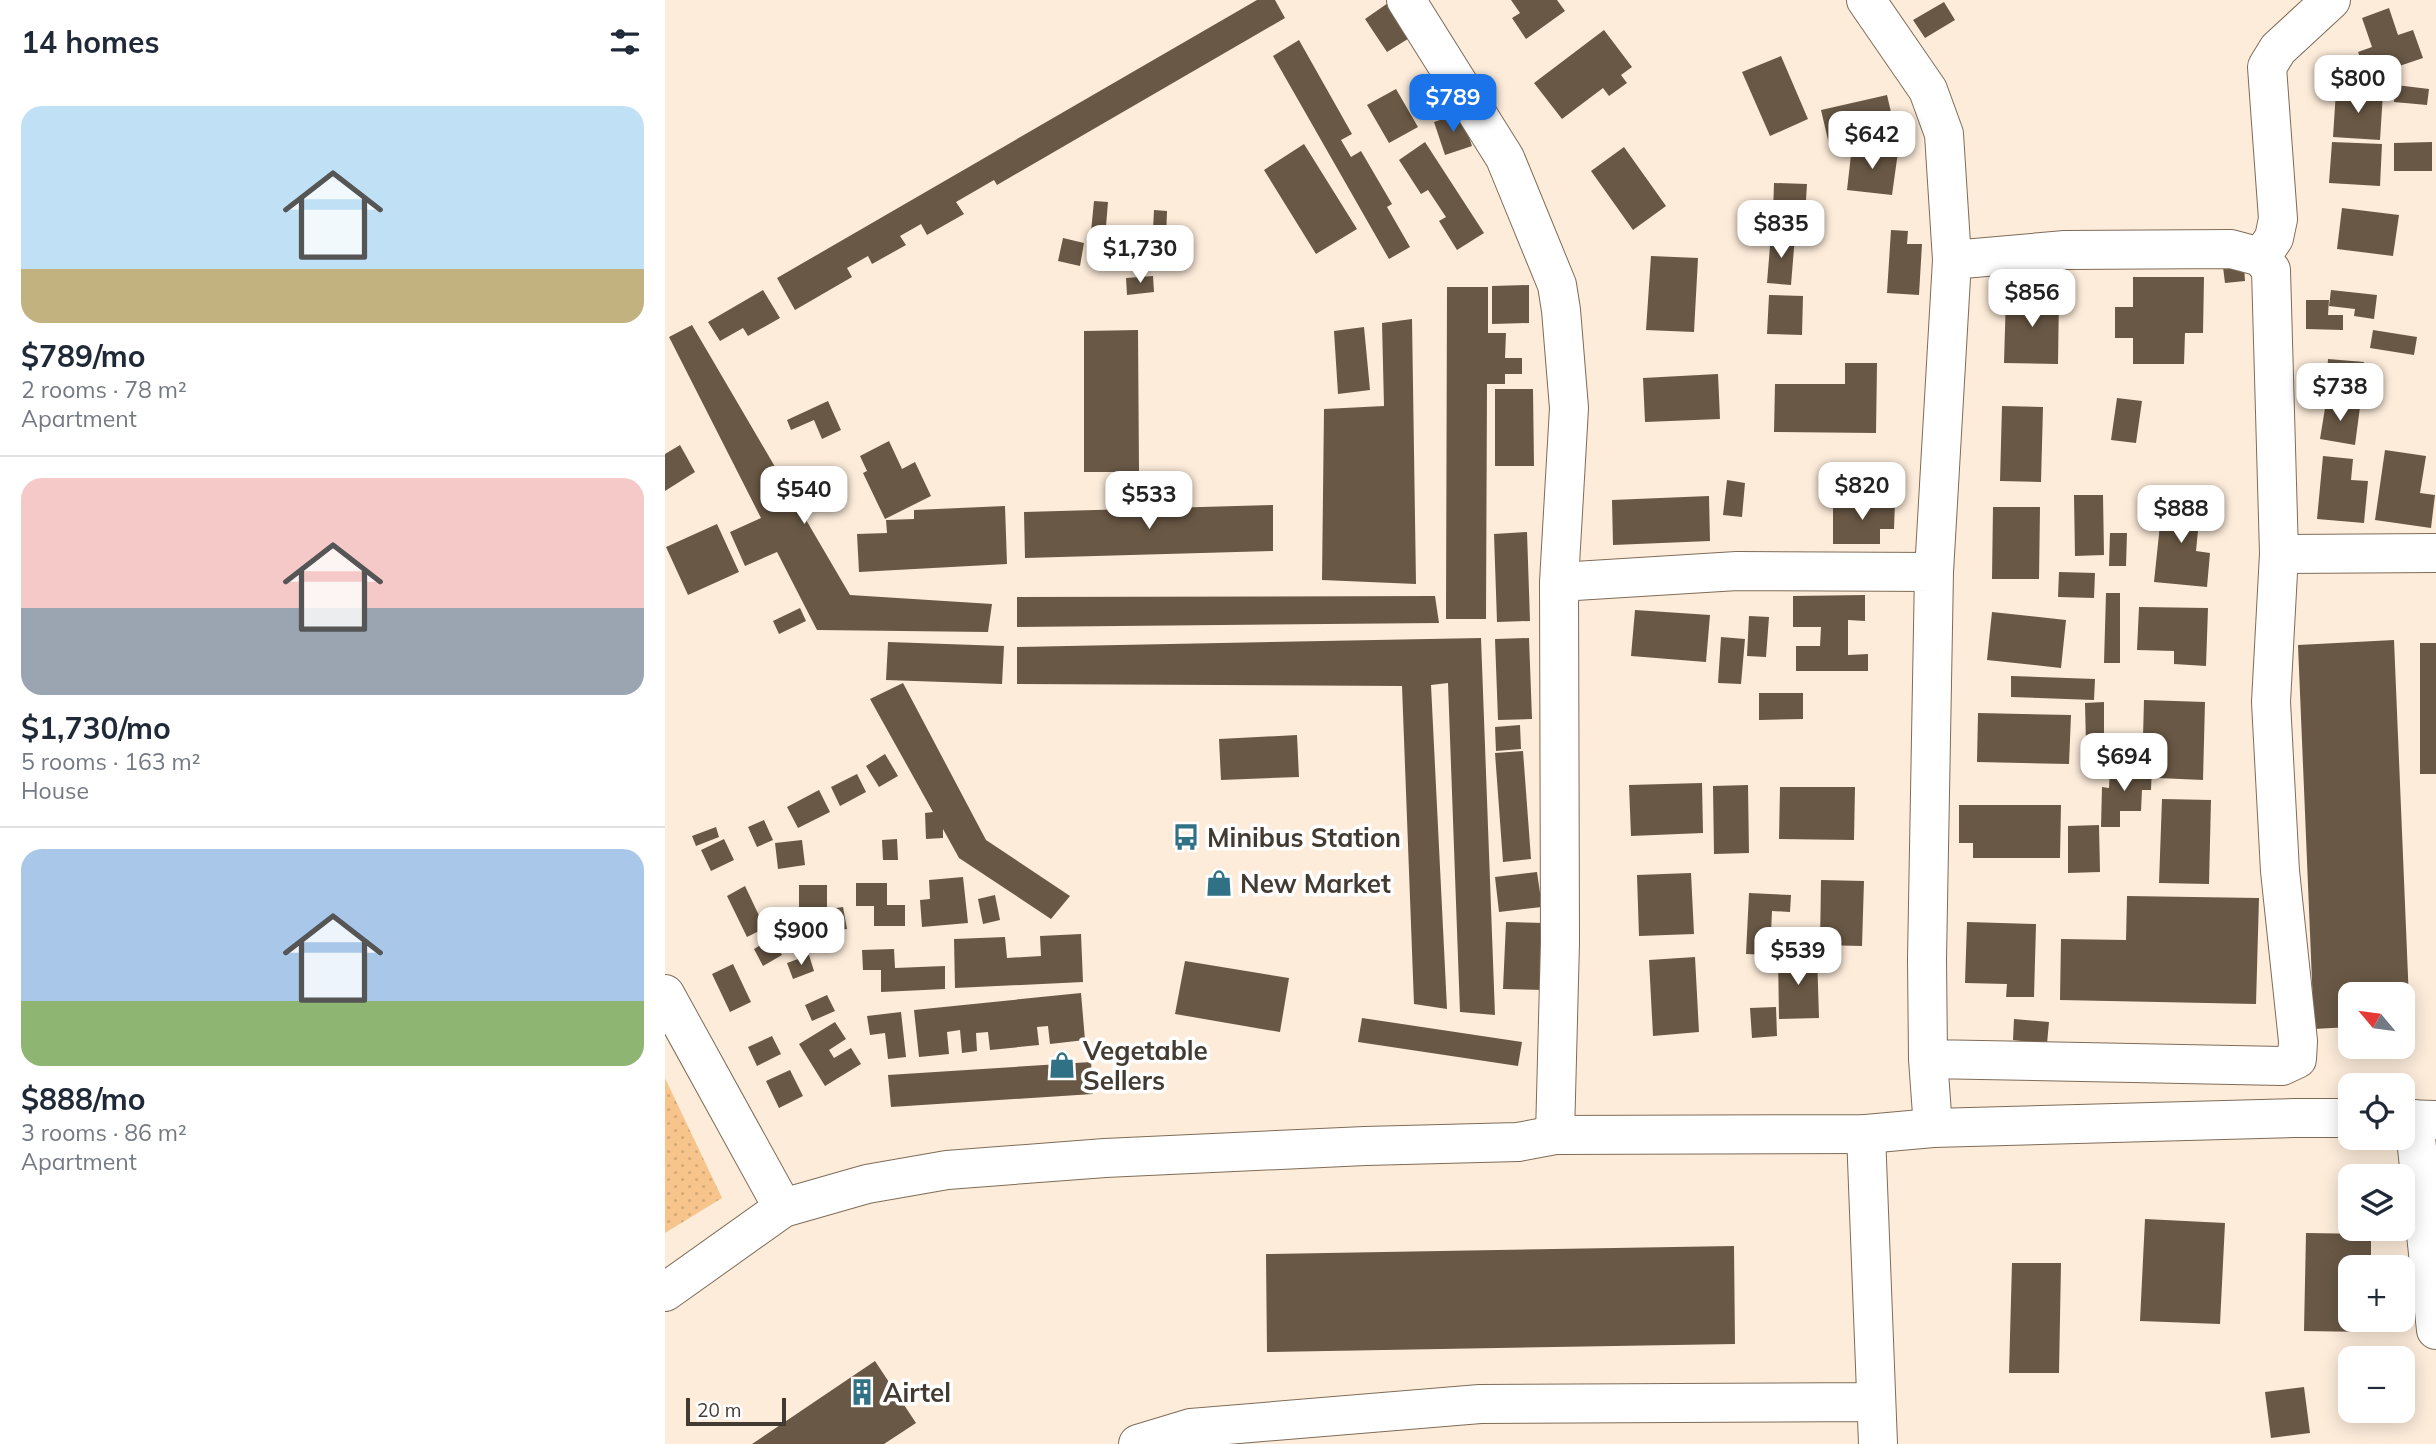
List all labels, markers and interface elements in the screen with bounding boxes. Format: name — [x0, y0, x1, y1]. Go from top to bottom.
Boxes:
text: 14 homes — [21, 23, 160, 61]
icon: filters — [606, 23, 644, 61]
pin: $800 — [2317, 55, 2399, 115]
text: $800 — [2330, 63, 2386, 92]
pin: $789 — [1412, 74, 1494, 134]
text: $789 — [1425, 82, 1481, 111]
pin: $642 — [1831, 111, 1913, 171]
text: $642 — [1844, 119, 1900, 148]
icon: home — [270, 152, 396, 278]
pin: $835 — [1740, 201, 1822, 260]
text: $835 — [1753, 208, 1809, 237]
pin: $1,730 — [1083, 226, 1197, 285]
text: $1,730 — [1103, 233, 1177, 262]
pin: $856 — [1991, 270, 2073, 329]
text: $856 — [2004, 277, 2060, 306]
text: $789/mo — [21, 337, 145, 375]
pin: $738 — [2299, 364, 2381, 423]
text: $738 — [2312, 371, 2368, 400]
text: 2 rooms · 78 m² — [21, 375, 187, 404]
text: Apartment — [21, 404, 137, 433]
pin: $820 — [1821, 462, 1903, 522]
pin: $540 — [763, 466, 845, 526]
text: $820 — [1834, 470, 1890, 499]
pin: $533 — [1108, 472, 1190, 531]
text: $540 — [776, 474, 832, 503]
text: $533 — [1121, 479, 1177, 508]
pin: $888 — [2140, 486, 2222, 545]
text: $888 — [2153, 493, 2209, 522]
icon: home — [270, 524, 396, 650]
text: $1,730/mo — [21, 709, 171, 747]
pin: $694 — [2083, 734, 2165, 793]
text: $694 — [2096, 741, 2152, 770]
text: 5 rooms · 163 m² — [21, 747, 201, 776]
text: House — [21, 776, 89, 805]
place label: Minibus Station — [1207, 821, 1401, 854]
bus stop icon: Minibus Station — [1171, 822, 1201, 852]
place label: New Market — [1240, 867, 1391, 900]
shop icon: New Market — [1204, 868, 1234, 898]
icon: home — [270, 895, 396, 1021]
pin: $900 — [760, 908, 842, 967]
text: $900 — [773, 915, 829, 944]
pin: $539 — [1757, 928, 1839, 987]
text: $539 — [1770, 935, 1826, 964]
north arrow — [2338, 982, 2415, 1059]
map controls — [2338, 982, 2415, 1423]
place label: Vegetable Sellers — [1082, 1034, 1208, 1097]
shop icon: Vegetable Sellers — [1047, 1050, 1077, 1080]
button: locate — [2338, 1073, 2415, 1150]
text: $888/mo — [21, 1080, 145, 1118]
text: 3 rooms · 86 m² — [21, 1118, 187, 1147]
text: Apartment — [21, 1147, 137, 1176]
button: layers — [2338, 1164, 2415, 1241]
button: + — [2338, 1255, 2415, 1332]
button: − — [2338, 1346, 2415, 1423]
place label: Airtel — [883, 1376, 951, 1409]
building icon: Airtel — [847, 1377, 877, 1407]
scale bar — [686, 1395, 786, 1427]
text: 20 m — [697, 1398, 741, 1422]

